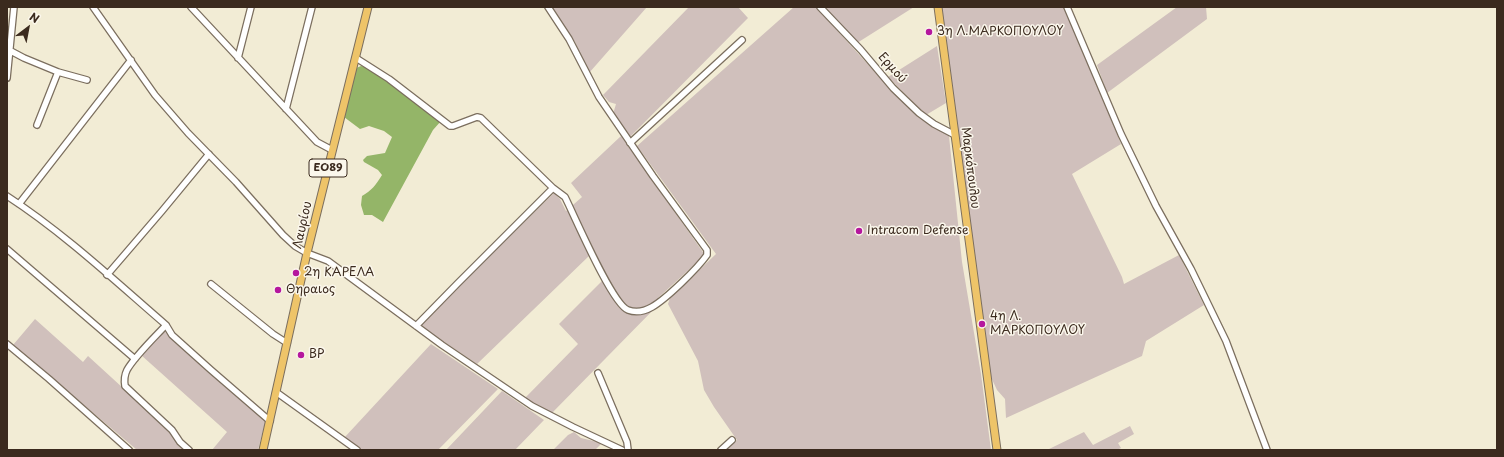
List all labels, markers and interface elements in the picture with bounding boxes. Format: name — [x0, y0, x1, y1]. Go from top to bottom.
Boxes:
north arrow — [8, 8, 48, 48]
text: N — [26, 8, 43, 27]
place label: 3η Λ.ΜΑΡΚΟΠΟΥΛΟΥ — [937, 25, 1064, 39]
marker: 3η Λ.ΜΑΡΚΟΠΟΥΛΟΥ — [924, 27, 934, 37]
street label: Ερμού — [875, 50, 909, 86]
street label: Μαρκόπουλου — [958, 126, 982, 210]
road number: ΕΟ89 — [309, 159, 347, 177]
street label: Λαυρίου — [291, 200, 315, 250]
place label: Intracom Defense — [867, 224, 969, 238]
marker: Intracom Defense — [854, 226, 864, 236]
place label: 2η ΚΑΡΕΛΑ — [304, 266, 374, 280]
marker: 2η ΚΑΡΕΛΑ — [291, 268, 301, 278]
place label: Θηραιος — [286, 283, 335, 297]
marker: Θηραιος — [273, 285, 283, 295]
place label: 4η Λ. ΜΑΡΚΟΠΟΥΛΟΥ — [990, 310, 1085, 338]
marker: 4η Λ. ΜΑΡΚΟΠΟΥΛΟΥ — [977, 319, 987, 329]
place label: BP — [309, 348, 324, 362]
marker: BP — [296, 350, 306, 360]

